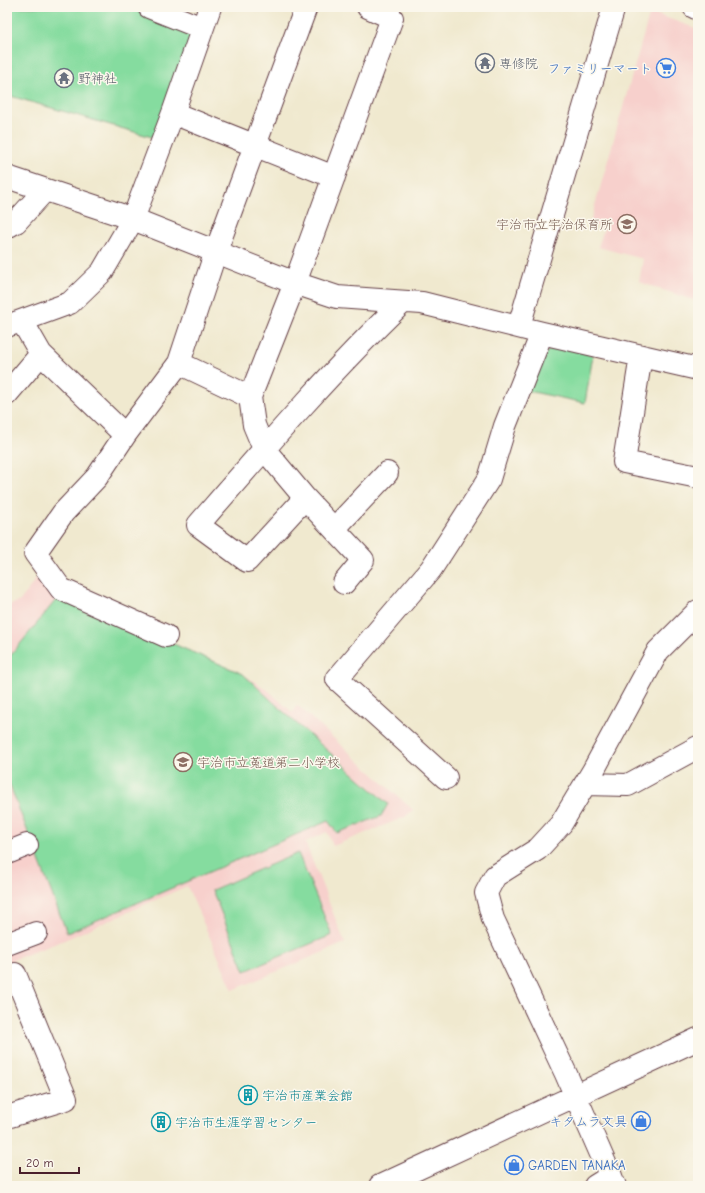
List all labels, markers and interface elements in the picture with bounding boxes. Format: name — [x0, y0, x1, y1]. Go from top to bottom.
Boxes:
temple icon: 専修院 — [474, 52, 496, 74]
place label: 専修院 — [499, 56, 538, 71]
supermarket icon: ファミリーマート — [655, 57, 677, 79]
place label: ファミリーマート — [548, 61, 652, 76]
temple icon: 野神社 — [53, 67, 75, 89]
place label: 野神社 — [78, 71, 117, 86]
school or university icon: 宇治市立宇治保育所 — [616, 213, 638, 235]
place label: 宇治市立宇治保育所 — [496, 217, 613, 232]
school or university icon: 宇治市立菟道第二小学校 — [172, 751, 194, 773]
place label: 宇治市立菟道第二小学校 — [197, 755, 340, 770]
building icon: 宇治市産業会館 — [237, 1084, 259, 1106]
place label: 宇治市産業会館 — [262, 1088, 353, 1103]
shop icon: キタムラ文具 — [630, 1110, 652, 1132]
building icon: 宇治市生涯学習センター — [150, 1111, 172, 1133]
place label: キタムラ文具 — [549, 1114, 627, 1129]
place label: 宇治市生涯学習センター — [175, 1115, 317, 1130]
scale bar — [20, 1149, 79, 1175]
shop icon: GARDEN TANAKA — [503, 1154, 525, 1176]
text: 20 m — [26, 1156, 54, 1170]
place label: GARDEN TANAKA — [528, 1158, 626, 1173]

